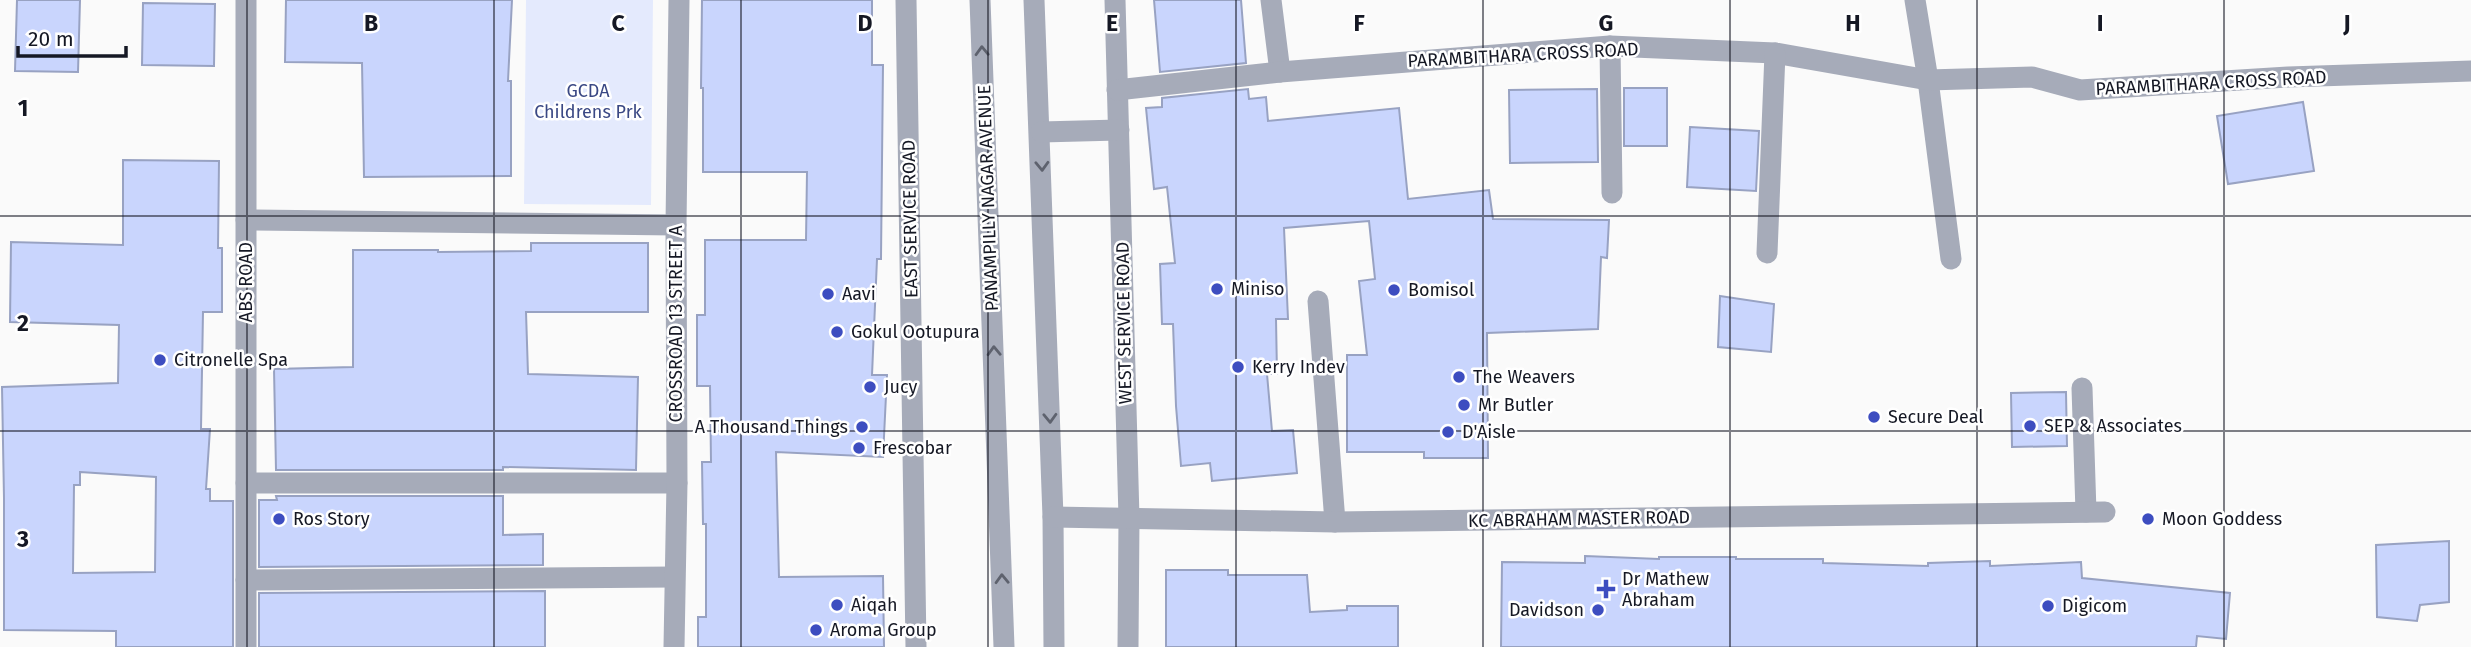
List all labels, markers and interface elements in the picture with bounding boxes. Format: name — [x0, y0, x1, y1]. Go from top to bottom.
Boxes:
text: B — [364, 9, 378, 37]
text: C — [611, 9, 625, 37]
text: D — [858, 9, 873, 37]
text: E — [1106, 9, 1118, 37]
text: F — [1353, 9, 1365, 37]
text: G — [1599, 9, 1613, 37]
text: H — [1845, 9, 1861, 37]
text: I — [2097, 9, 2103, 37]
text: J — [2342, 9, 2351, 37]
scale bar — [18, 14, 126, 58]
text: 20 m — [28, 26, 74, 52]
street label: PARAMBITHARA CROSS ROAD — [1407, 38, 1639, 72]
one-way arrow — [975, 45, 990, 56]
street label: PARAMBITHARA CROSS ROAD — [2095, 66, 2327, 100]
park label: GCDA Childrens Prk — [534, 80, 643, 123]
street label: PANAMPILLY NAGAR AVENUE — [973, 85, 1003, 311]
text: 1 — [18, 94, 28, 122]
street label: EAST SERVICE ROAD — [898, 140, 922, 298]
one-way arrow — [1034, 161, 1049, 172]
street label: CROSSROAD 13 STREET A — [665, 225, 687, 423]
street label: WEST SERVICE ROAD — [1112, 241, 1136, 405]
street label: ABS ROAD — [235, 242, 257, 322]
place label: Miniso — [1231, 278, 1285, 300]
place label: Bomisol — [1408, 279, 1474, 301]
marker: Miniso — [1209, 281, 1225, 297]
marker: Bomisol — [1386, 282, 1402, 298]
place label: Aavi — [842, 283, 876, 305]
marker: Aavi — [820, 286, 836, 302]
text: 2 — [17, 309, 29, 337]
place label: Gokul Ootupura — [851, 321, 980, 343]
marker: Gokul Ootupura — [829, 324, 845, 340]
one-way arrow — [986, 346, 1001, 357]
place label: Citronelle Spa — [174, 349, 288, 371]
marker: Citronelle Spa — [152, 352, 168, 368]
place label: Kerry Indev — [1252, 356, 1345, 378]
marker: Kerry Indev — [1230, 359, 1246, 375]
place label: The Weavers — [1473, 366, 1575, 388]
marker: The Weavers — [1451, 369, 1467, 385]
place label: Jucy — [884, 376, 918, 398]
marker: Jucy — [862, 379, 878, 395]
place label: Mr Butler — [1478, 394, 1553, 416]
marker: Mr Butler — [1456, 397, 1472, 413]
place label: Secure Deal — [1888, 406, 1984, 428]
marker: Secure Deal — [1866, 409, 1882, 425]
one-way arrow — [1042, 413, 1058, 424]
place label: SEP & Associates — [2044, 415, 2182, 437]
place label: A Thousand Things — [695, 416, 848, 438]
marker: SEP & Associates — [2022, 418, 2038, 434]
marker: A Thousand Things — [854, 419, 870, 435]
place label: D'Aisle — [1462, 421, 1516, 443]
marker: D'Aisle — [1440, 424, 1456, 440]
place label: Frescobar — [873, 437, 952, 459]
marker: Frescobar — [851, 440, 867, 456]
street label: KC ABRAHAM MASTER ROAD — [1468, 506, 1690, 532]
place label: Ros Story — [293, 508, 370, 530]
place label: Moon Goddess — [2162, 508, 2282, 530]
marker: Ros Story — [271, 511, 287, 527]
marker: Moon Goddess — [2140, 511, 2156, 527]
text: 3 — [16, 525, 29, 553]
place label: Dr Mathew Abraham — [1622, 568, 1709, 611]
one-way arrow — [994, 573, 1009, 584]
marker: Dr Mathew Abraham — [1596, 579, 1616, 599]
place label: Aiqah — [851, 594, 898, 616]
place label: Digicom — [2062, 595, 2127, 617]
marker: Aiqah — [829, 597, 845, 613]
marker: Digicom — [2040, 598, 2056, 614]
place label: Davidson — [1509, 599, 1584, 621]
marker: Davidson — [1590, 602, 1606, 618]
place label: Aroma Group — [830, 619, 937, 641]
marker: Aroma Group — [808, 622, 824, 638]

